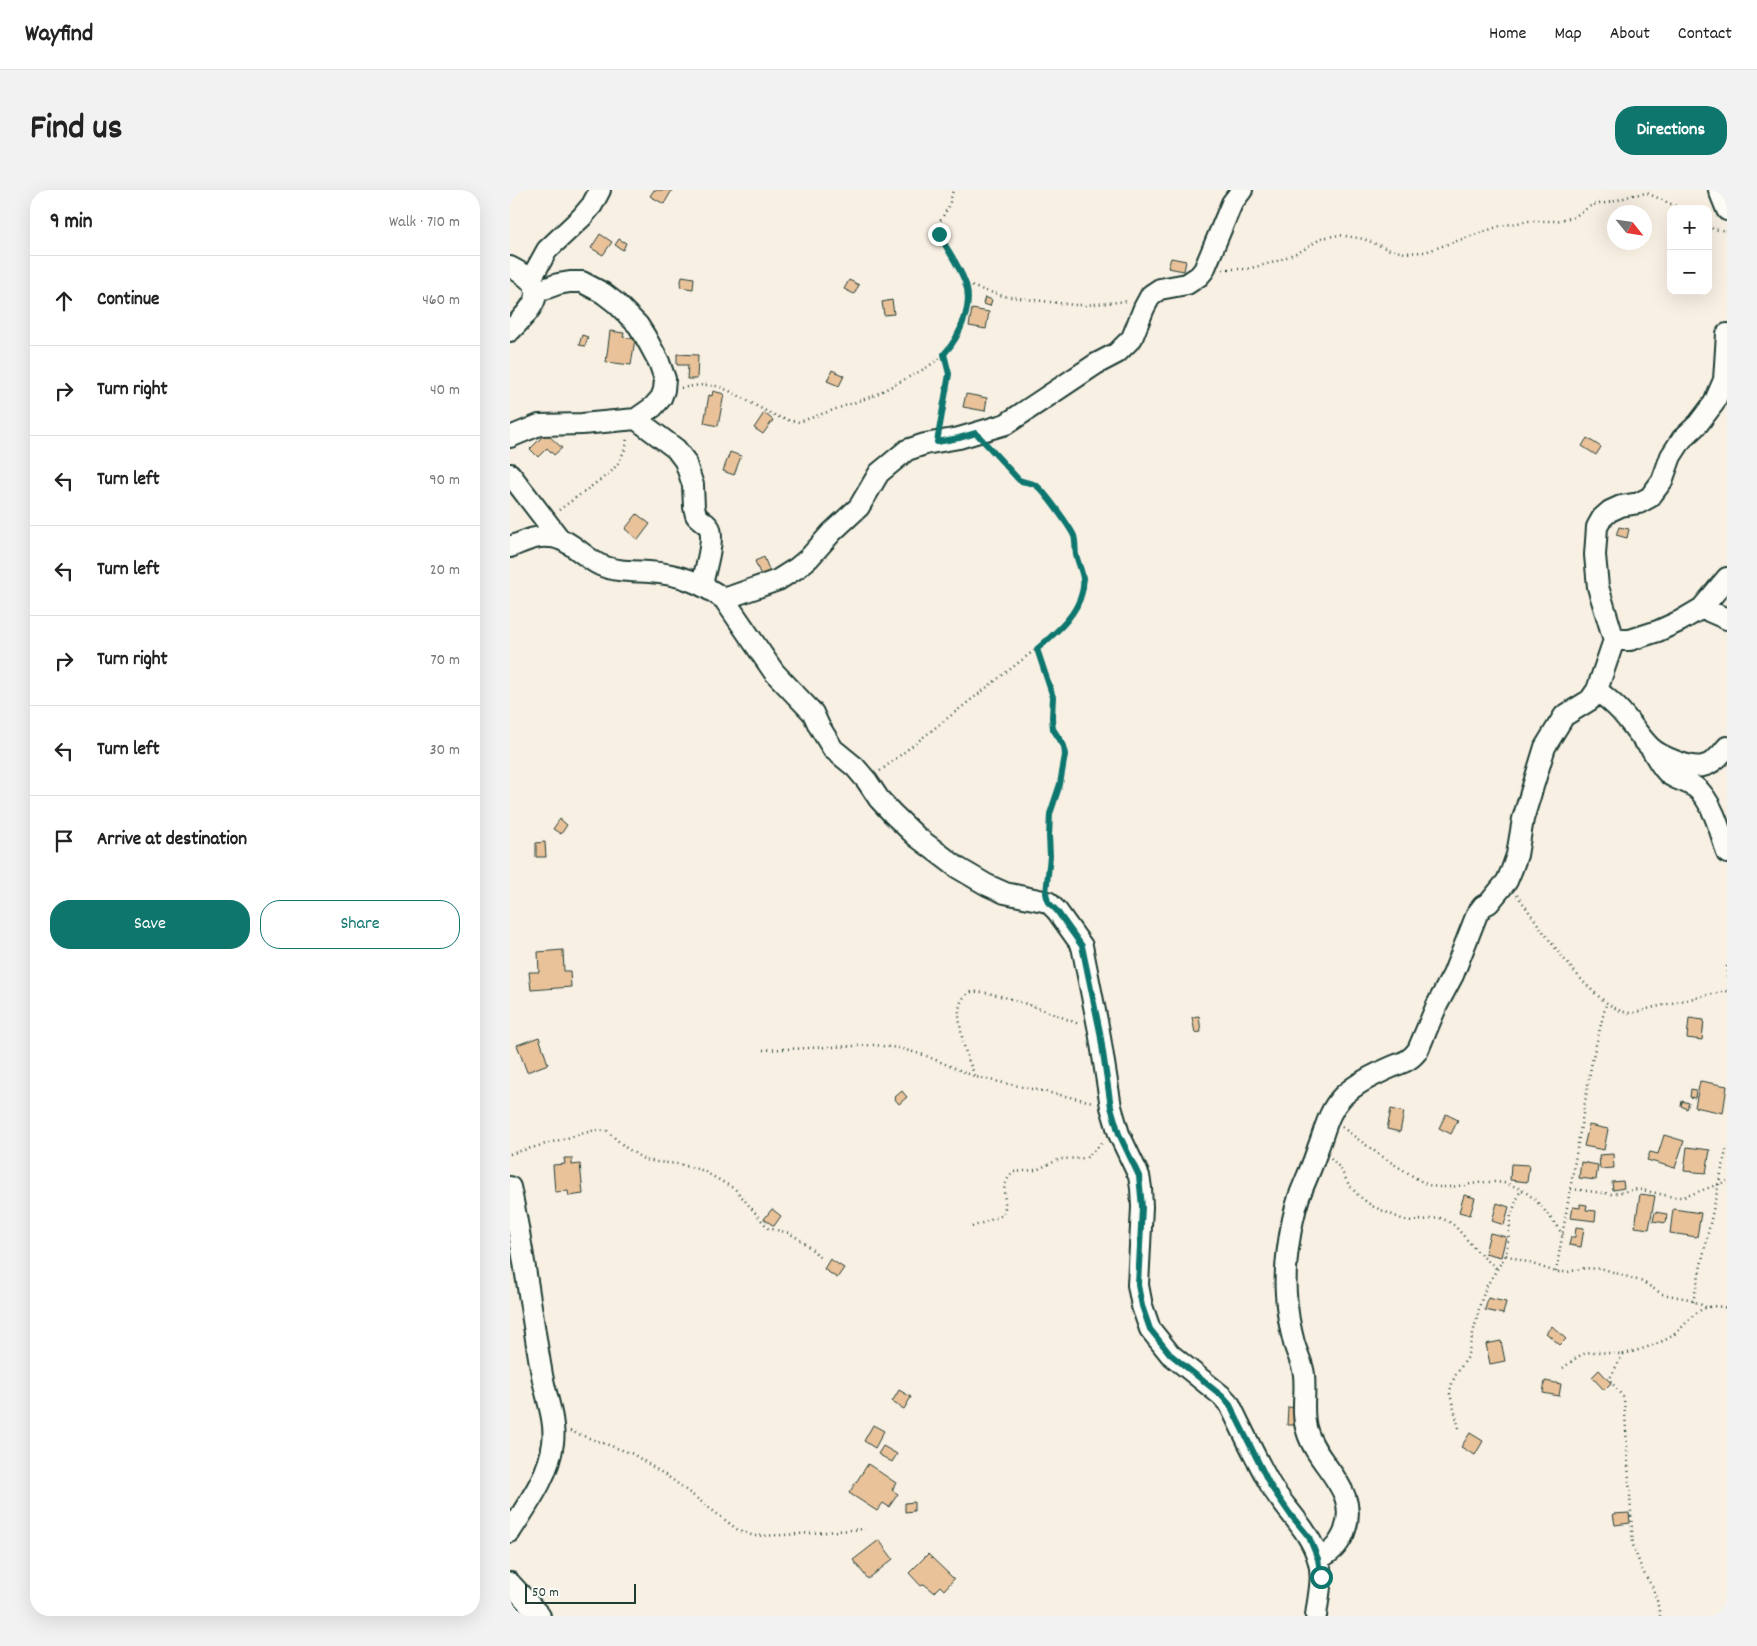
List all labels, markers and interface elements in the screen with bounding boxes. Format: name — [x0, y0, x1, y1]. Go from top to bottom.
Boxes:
text: Wayfind — [25, 18, 93, 52]
text: Home — [1489, 22, 1526, 47]
text: Map — [1554, 22, 1582, 47]
text: About — [1610, 22, 1650, 47]
text: Contact — [1678, 22, 1732, 47]
text: Find us — [30, 105, 122, 155]
button: Directions — [1615, 106, 1727, 155]
north arrow — [1607, 205, 1652, 250]
map controls — [1667, 205, 1712, 295]
button: + — [1667, 205, 1712, 250]
text: 9 min — [50, 208, 92, 238]
text: Walk · 710 m — [389, 211, 460, 234]
route end — [928, 223, 951, 246]
button: − — [1667, 250, 1712, 295]
icon: ahead — [50, 287, 78, 315]
text: Continue — [97, 287, 159, 314]
text: 460 m — [422, 289, 460, 312]
icon: right — [50, 377, 78, 405]
text: Turn right — [97, 377, 168, 404]
text: 40 m — [430, 379, 460, 402]
icon: left — [50, 467, 78, 495]
text: Turn left — [97, 467, 160, 494]
text: 90 m — [429, 469, 460, 492]
icon: left — [50, 557, 78, 585]
text: Turn left — [97, 557, 160, 584]
text: 20 m — [430, 559, 460, 582]
icon: right — [50, 647, 78, 675]
text: Turn right — [97, 647, 168, 674]
text: 70 m — [430, 649, 460, 672]
icon: left — [50, 737, 78, 765]
text: Turn left — [97, 737, 160, 764]
text: 30 m — [430, 739, 460, 762]
icon: arrive — [50, 827, 78, 855]
text: Arrive at destination — [97, 827, 247, 854]
button: Save — [50, 900, 250, 949]
button: Share — [260, 900, 460, 949]
route start — [1310, 1566, 1333, 1589]
scale bar — [525, 1581, 636, 1604]
text: 50 m — [532, 1583, 559, 1603]

